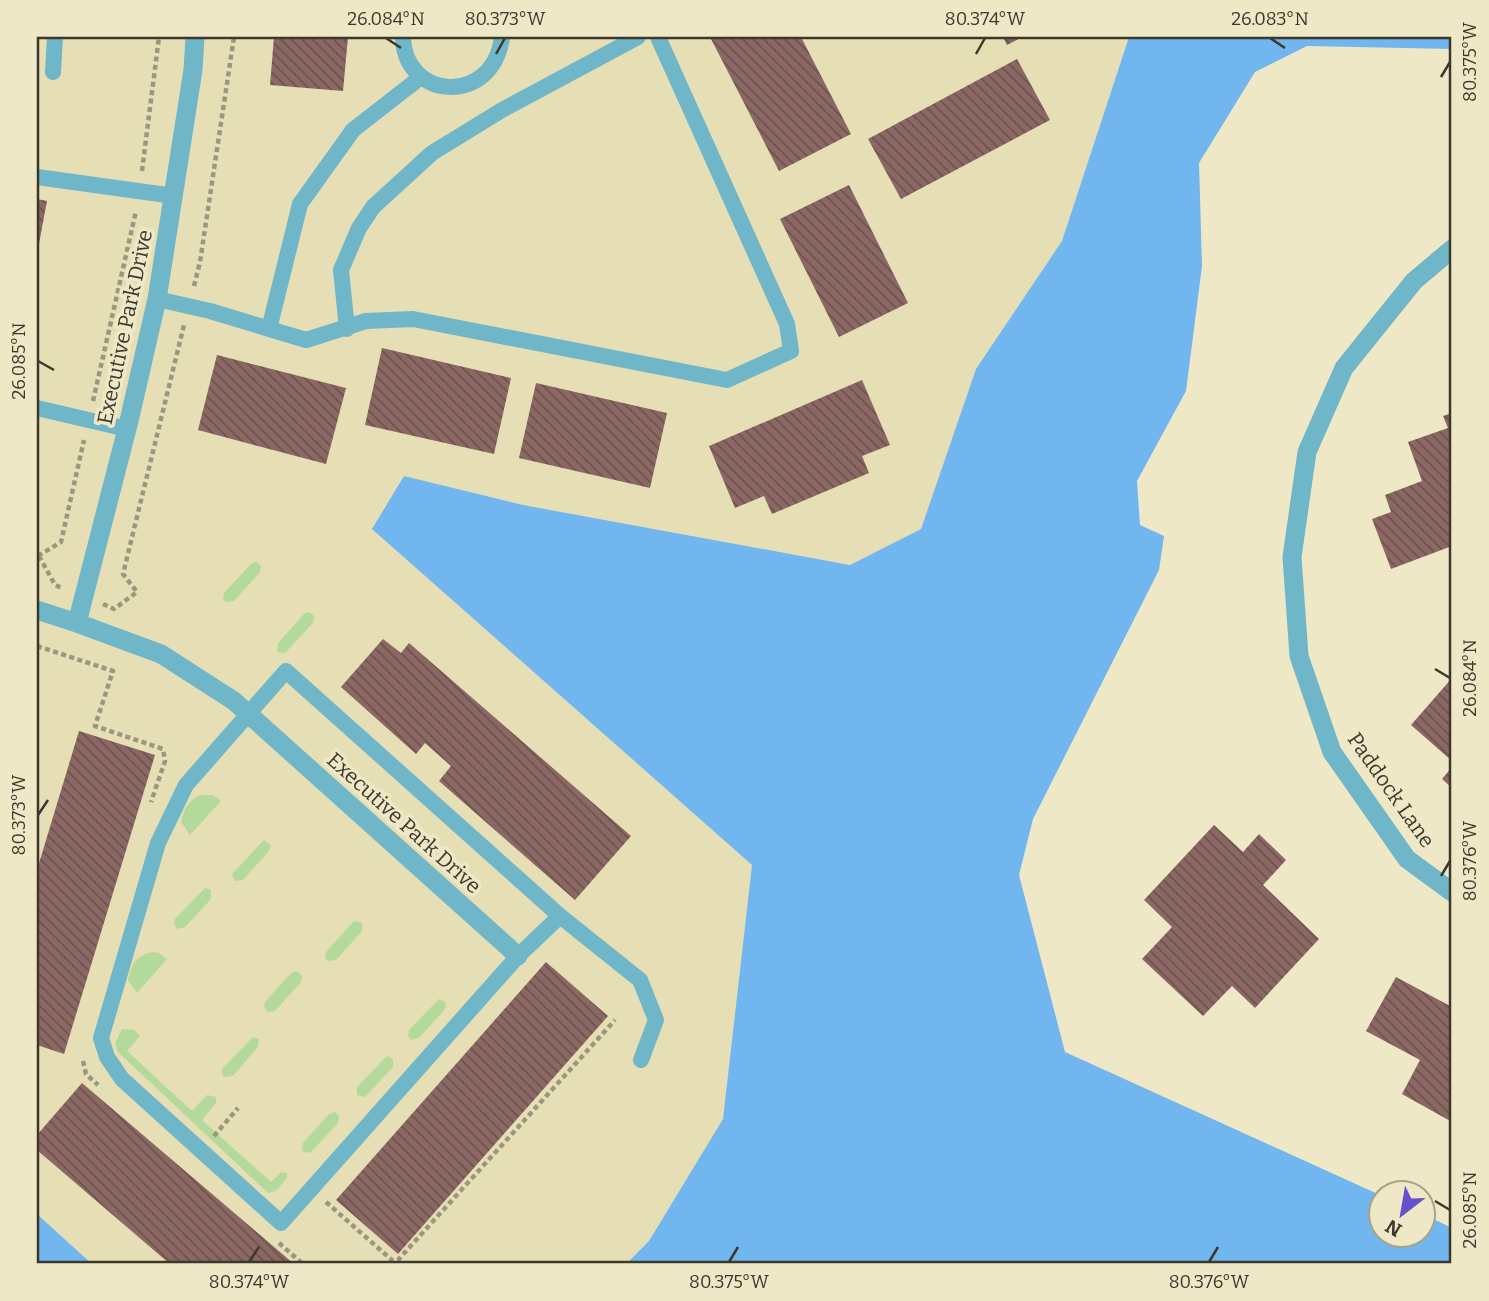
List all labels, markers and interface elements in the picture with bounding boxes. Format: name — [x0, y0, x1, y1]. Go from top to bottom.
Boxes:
text: 26.084°N — [347, 8, 425, 30]
text: 80.373°W — [465, 8, 546, 30]
text: 80.374°W — [945, 8, 1026, 30]
text: 26.083°N — [1231, 8, 1309, 30]
text: 80.375°W — [1459, 22, 1481, 102]
street label: Executive Park Drive — [92, 227, 158, 427]
text: 26.085°N — [8, 322, 30, 400]
text: 26.084°N — [1459, 639, 1481, 717]
street label: Paddock Lane — [1342, 727, 1440, 853]
street label: Executive Park Drive — [322, 747, 486, 899]
text: 80.373°W — [8, 774, 30, 855]
text: 80.376°W — [1459, 820, 1481, 901]
text: 26.085°N — [1459, 1171, 1481, 1249]
north arrow — [1366, 1178, 1436, 1248]
text: N — [1381, 1214, 1406, 1242]
text: 80.374°W — [209, 1271, 290, 1293]
text: 80.375°W — [689, 1271, 769, 1293]
text: 80.376°W — [1169, 1271, 1250, 1293]

